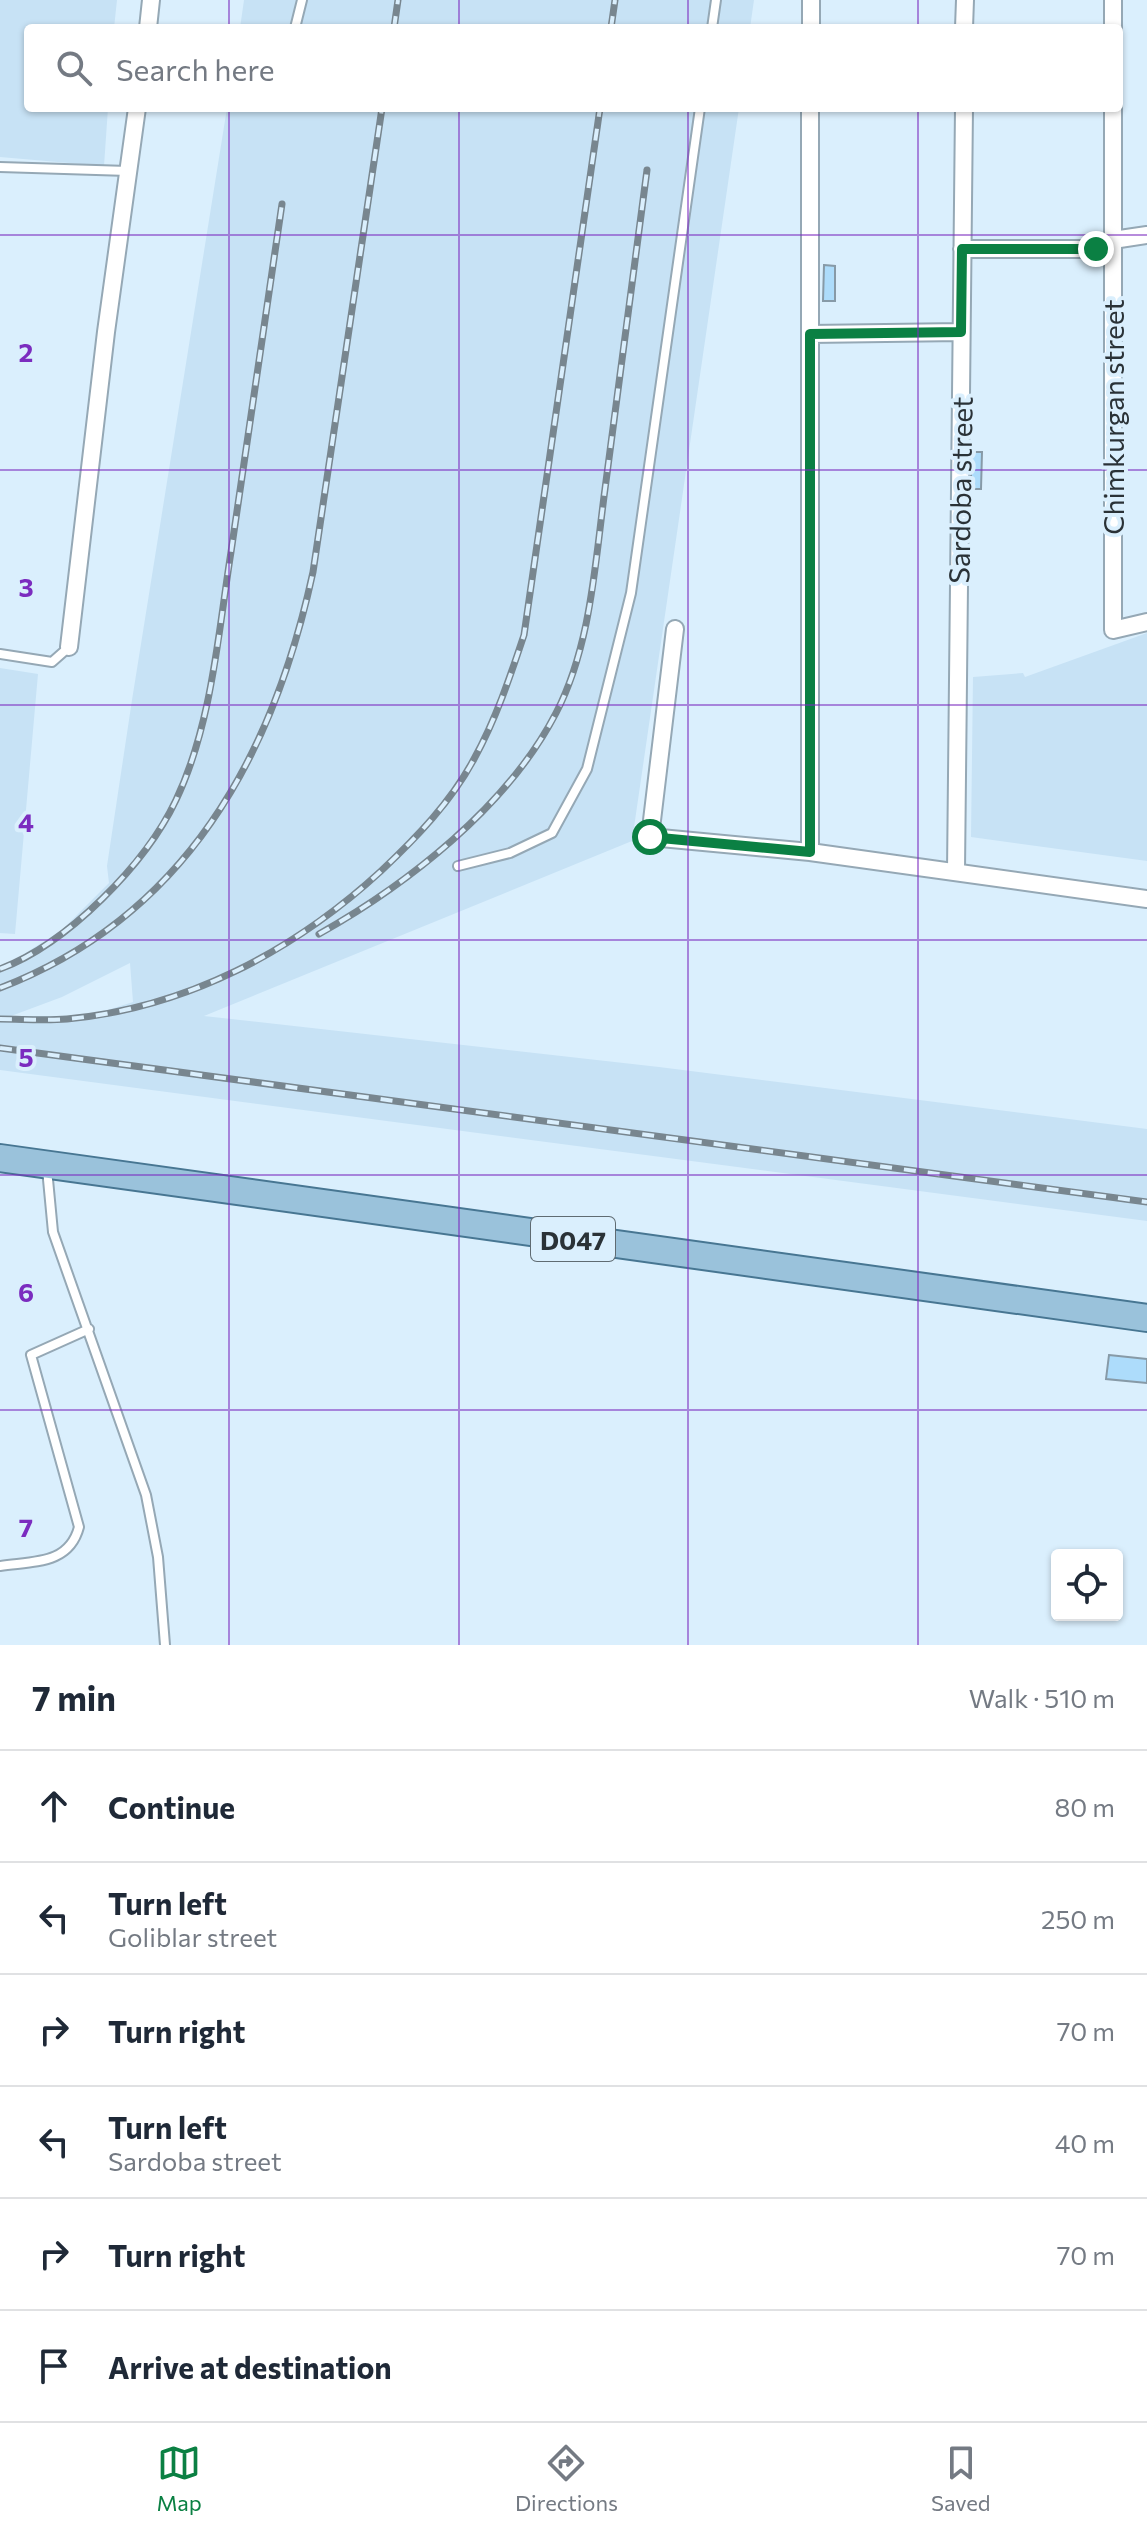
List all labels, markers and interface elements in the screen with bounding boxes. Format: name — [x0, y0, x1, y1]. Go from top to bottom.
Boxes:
search box — [24, 24, 1123, 112]
icon: search — [52, 46, 96, 90]
text: Search here — [116, 50, 275, 87]
route end — [1078, 231, 1114, 267]
street label: Chimkurgan street — [1096, 299, 1130, 535]
text: 2 — [19, 336, 33, 367]
street label: Sardoba street — [941, 396, 979, 584]
text: 3 — [18, 571, 34, 602]
text: 4 — [18, 806, 34, 837]
route start — [632, 819, 668, 855]
text: 5 — [18, 1041, 34, 1072]
road number: D047 — [531, 1217, 615, 1261]
text: 6 — [18, 1276, 34, 1307]
text: 7 — [19, 1511, 33, 1542]
map controls — [1051, 1549, 1123, 1621]
button: locate — [1051, 1549, 1123, 1621]
text: 7 min — [32, 1676, 116, 1718]
text: Walk · 510 m — [969, 1682, 1115, 1713]
icon: ahead — [32, 1784, 76, 1828]
text: Continue — [108, 1788, 235, 1825]
text: 80 m — [1055, 1791, 1115, 1822]
text: Turn left — [108, 1884, 227, 1921]
icon: left — [32, 1896, 76, 1940]
text: 250 m — [1041, 1903, 1115, 1934]
text: Goliblar street — [108, 1921, 277, 1952]
icon: right — [32, 2008, 76, 2052]
text: Turn right — [108, 2012, 245, 2049]
text: 70 m — [1057, 2015, 1115, 2046]
text: Turn left — [108, 2108, 227, 2145]
icon: left — [32, 2120, 76, 2164]
text: 40 m — [1055, 2127, 1115, 2158]
text: Sardoba street — [108, 2145, 282, 2176]
icon: right — [32, 2232, 76, 2276]
text: Turn right — [108, 2236, 245, 2273]
text: 70 m — [1057, 2239, 1115, 2270]
icon: arrive — [32, 2344, 76, 2388]
text: Arrive at destination — [108, 2348, 392, 2385]
tab: Map — [157, 2441, 202, 2516]
tab: Directions — [515, 2441, 618, 2516]
tab: Saved — [931, 2441, 990, 2516]

